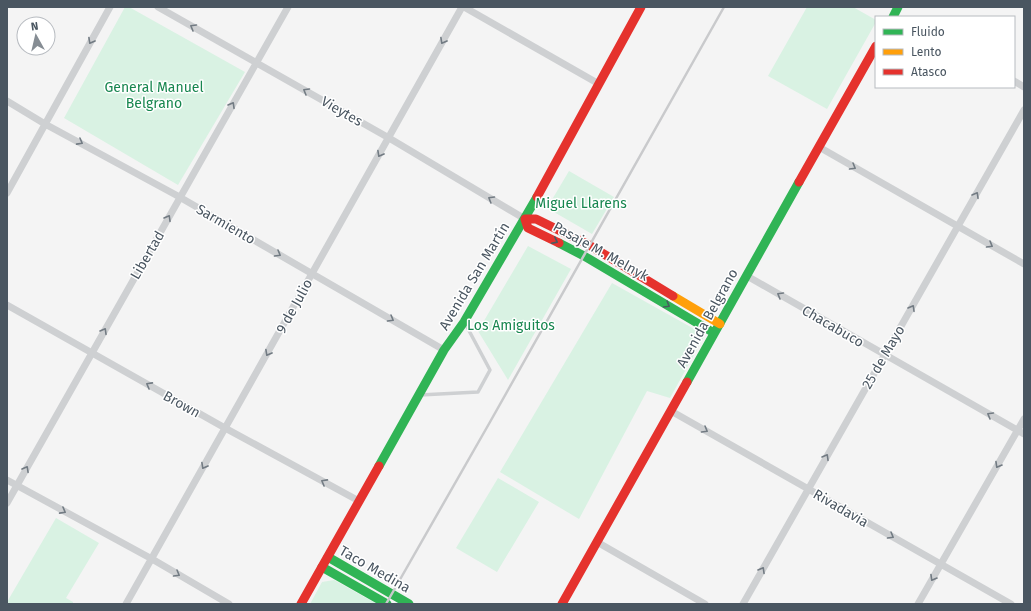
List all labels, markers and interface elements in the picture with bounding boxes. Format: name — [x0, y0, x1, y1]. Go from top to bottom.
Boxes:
north arrow — [16, 16, 56, 56]
legend — [875, 16, 1015, 88]
text: N — [30, 20, 39, 34]
one-way arrow — [190, 24, 197, 31]
text: Fluido — [911, 25, 945, 39]
one-way arrow — [89, 37, 96, 44]
one-way arrow — [441, 37, 448, 44]
text: Lento — [911, 45, 941, 59]
text: Atasco — [911, 65, 947, 79]
park label: General Manuel Belgrano — [104, 79, 204, 112]
one-way arrow — [303, 88, 310, 96]
street label: Vieytes — [318, 93, 366, 130]
one-way arrow — [228, 102, 235, 109]
one-way arrow — [76, 138, 83, 145]
one-way arrow — [377, 150, 384, 157]
one-way arrow — [849, 162, 856, 169]
one-way arrow — [971, 192, 978, 199]
park label: Miguel Llarens — [535, 195, 627, 212]
one-way arrow — [488, 196, 495, 204]
street label: Sarmiento — [193, 201, 258, 248]
one-way arrow — [164, 215, 171, 222]
street label: Pasaje M. Melnyk — [550, 218, 652, 285]
street label: Avenida San Martín — [436, 219, 513, 333]
street label: Libertad — [127, 228, 168, 283]
one-way arrow — [550, 236, 558, 244]
one-way arrow — [986, 240, 993, 247]
one-way arrow — [274, 250, 281, 257]
street label: Avenida Belgrano — [673, 266, 742, 371]
street label: 9 de Julio — [273, 276, 316, 336]
one-way arrow — [777, 293, 784, 300]
one-way arrow — [663, 301, 670, 308]
street label: Chacabuco — [799, 302, 867, 351]
one-way arrow — [907, 305, 914, 312]
one-way arrow — [387, 315, 394, 322]
park label: Los Amiguitos — [467, 317, 555, 334]
street label: 25 de Mayo — [858, 322, 908, 392]
one-way arrow — [99, 328, 107, 336]
one-way arrow — [265, 349, 272, 356]
one-way arrow — [146, 383, 153, 390]
street label: Brown — [160, 387, 203, 422]
one-way arrow — [987, 413, 994, 420]
one-way arrow — [700, 426, 708, 433]
one-way arrow — [822, 454, 829, 461]
one-way arrow — [995, 461, 1002, 468]
one-way arrow — [201, 462, 208, 469]
one-way arrow — [22, 466, 29, 473]
one-way arrow — [321, 479, 328, 487]
street label: Rivadavia — [810, 486, 871, 531]
one-way arrow — [59, 506, 66, 514]
one-way arrow — [887, 531, 894, 539]
street label: Taco Medina — [336, 542, 413, 597]
one-way arrow — [758, 567, 765, 574]
one-way arrow — [173, 569, 180, 576]
one-way arrow — [931, 574, 938, 581]

